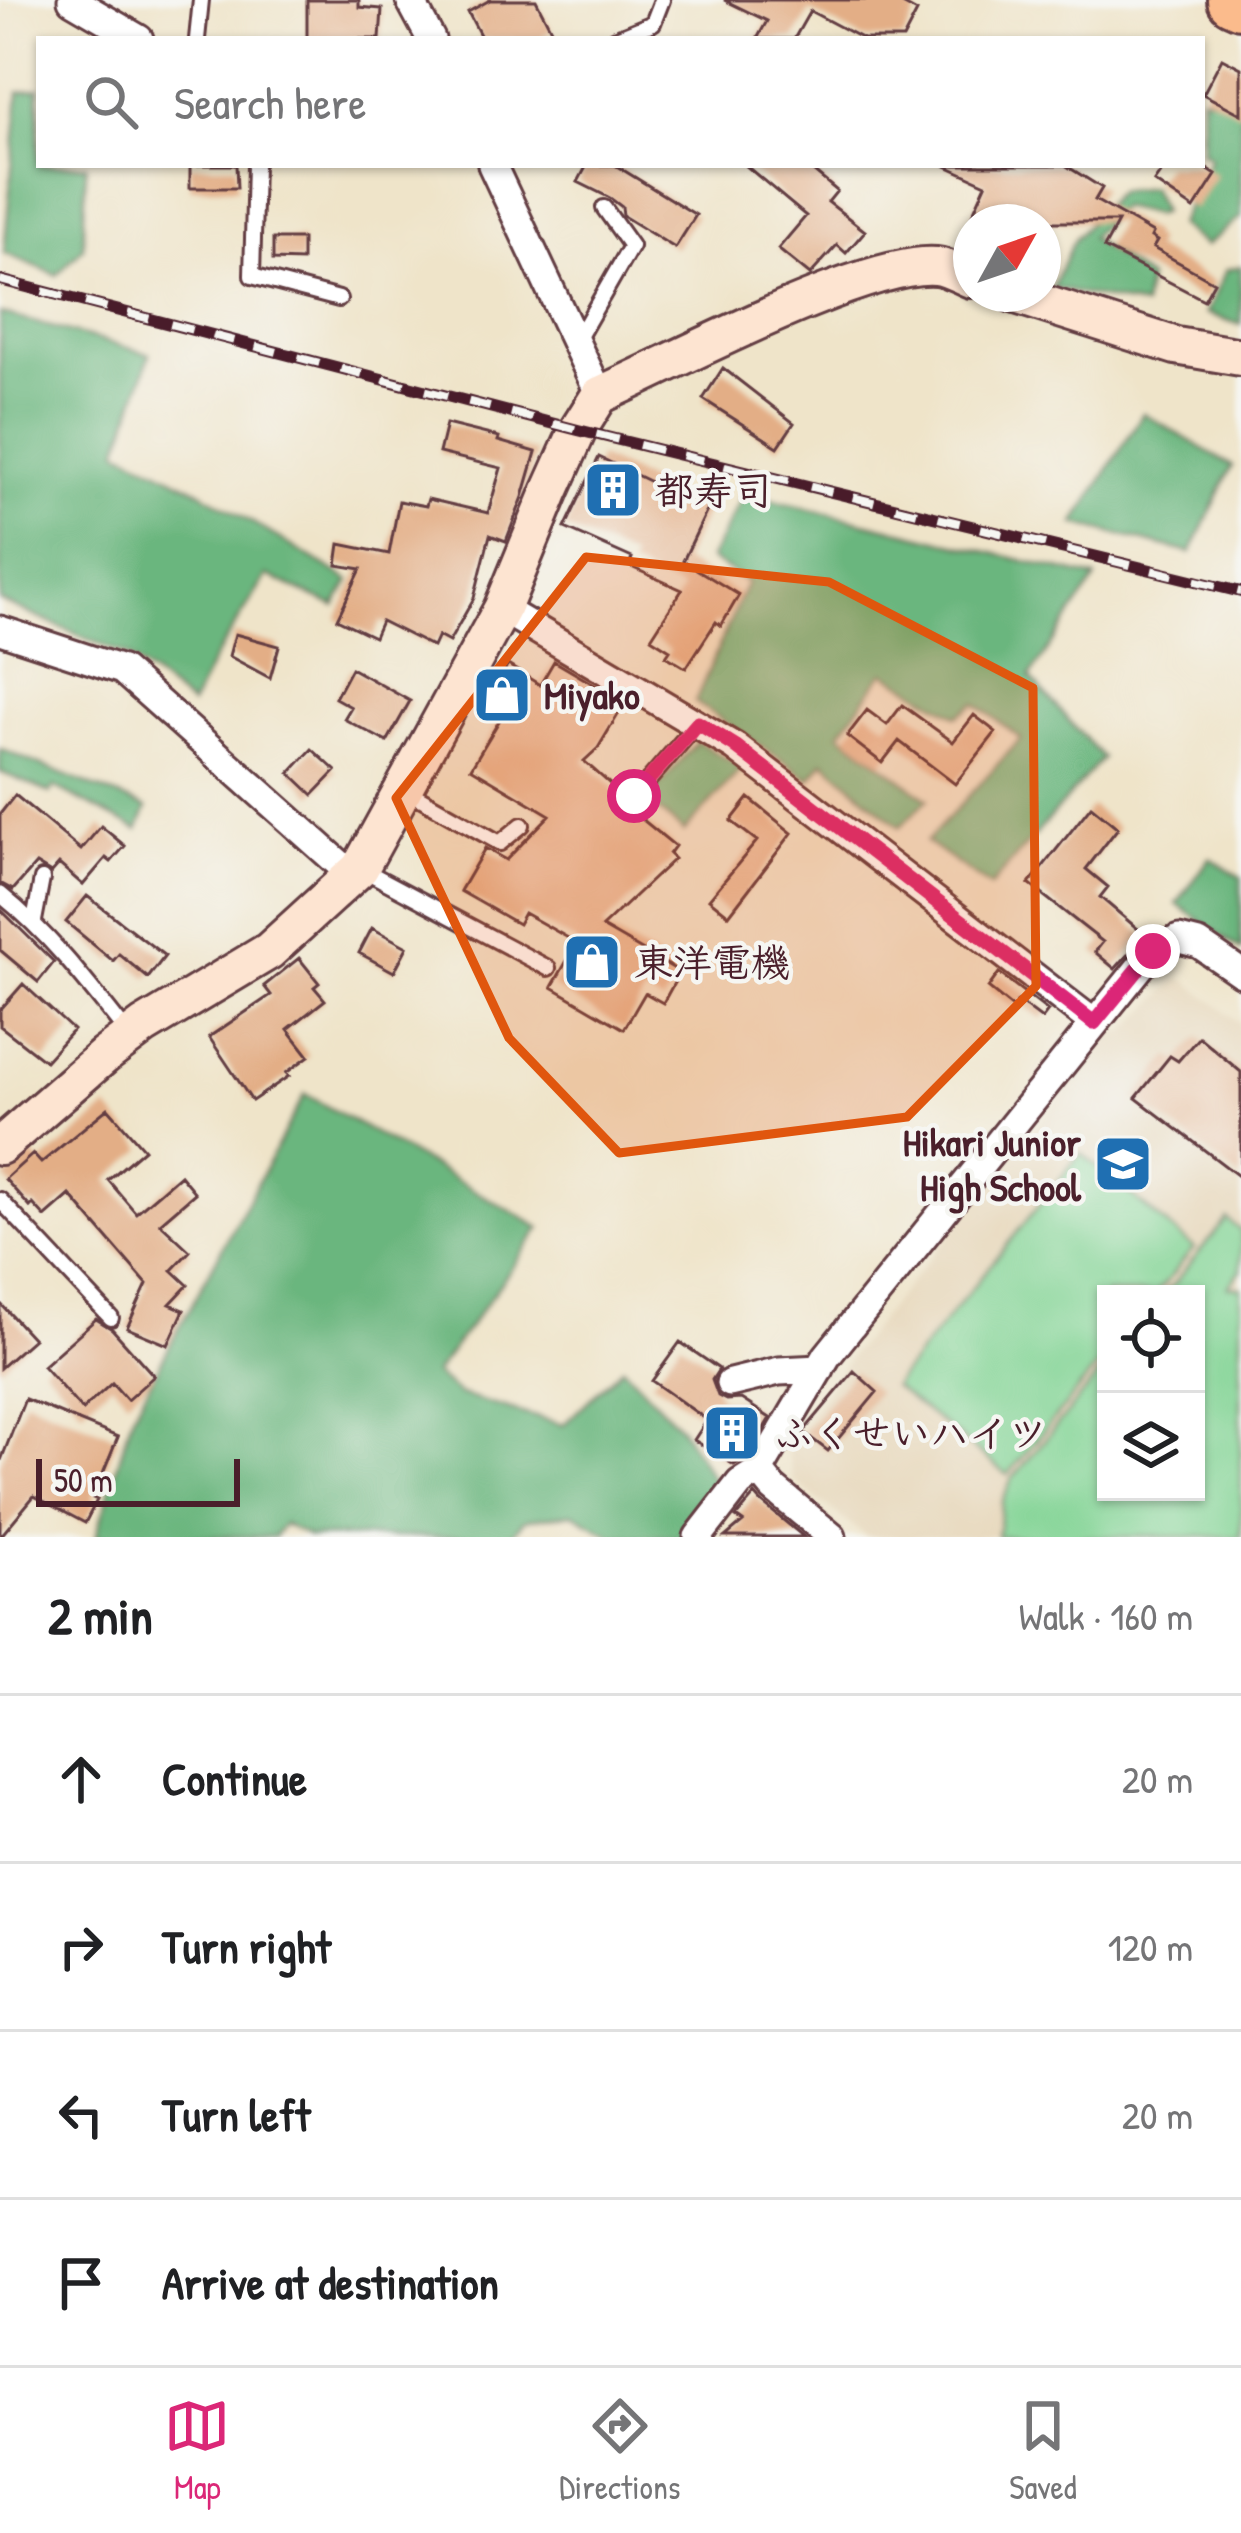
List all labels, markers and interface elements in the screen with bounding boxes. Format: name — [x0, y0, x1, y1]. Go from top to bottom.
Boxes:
search box — [36, 36, 1205, 168]
icon: search — [78, 69, 144, 135]
text: Search here — [174, 72, 366, 133]
north arrow — [953, 204, 1061, 312]
building icon: 都寿司 — [582, 459, 644, 521]
place label: 都寿司 — [655, 463, 772, 516]
shop icon: Miyako — [471, 664, 533, 726]
place label: Miyako — [544, 668, 640, 722]
route start — [607, 769, 661, 823]
route end — [1126, 924, 1180, 978]
shop icon: 東洋電機 — [561, 931, 623, 993]
place label: 東洋電機 — [634, 935, 790, 988]
place label: Hikari Junior High School — [903, 1115, 1082, 1214]
school or university icon: Hikari Junior High School — [1092, 1133, 1154, 1195]
map controls — [1097, 1285, 1205, 1501]
button: locate — [1097, 1285, 1205, 1393]
button: layers — [1097, 1393, 1205, 1501]
building icon: ふくせいハイツ — [701, 1402, 763, 1464]
place label: ふくせいハイツ — [774, 1406, 1047, 1459]
scale bar — [36, 1453, 240, 1506]
text: 50 m — [54, 1458, 113, 1502]
text: 2 min — [48, 1581, 153, 1650]
text: Walk · 160 m — [1019, 1589, 1193, 1642]
icon: ahead — [48, 1746, 114, 1812]
text: Continue — [162, 1748, 307, 1809]
text: 20 m — [1122, 1752, 1193, 1805]
icon: right — [48, 1914, 114, 1980]
text: Turn right — [162, 1916, 331, 1977]
text: 120 m — [1108, 1920, 1193, 1973]
icon: left — [48, 2082, 114, 2148]
text: Turn left — [162, 2084, 311, 2145]
text: 20 m — [1122, 2088, 1193, 2141]
icon: arrive — [48, 2250, 114, 2316]
text: Arrive at destination — [162, 2252, 499, 2313]
tab: Map — [164, 2393, 230, 2509]
tab: Directions — [559, 2393, 681, 2509]
tab: Saved — [1009, 2393, 1077, 2509]

